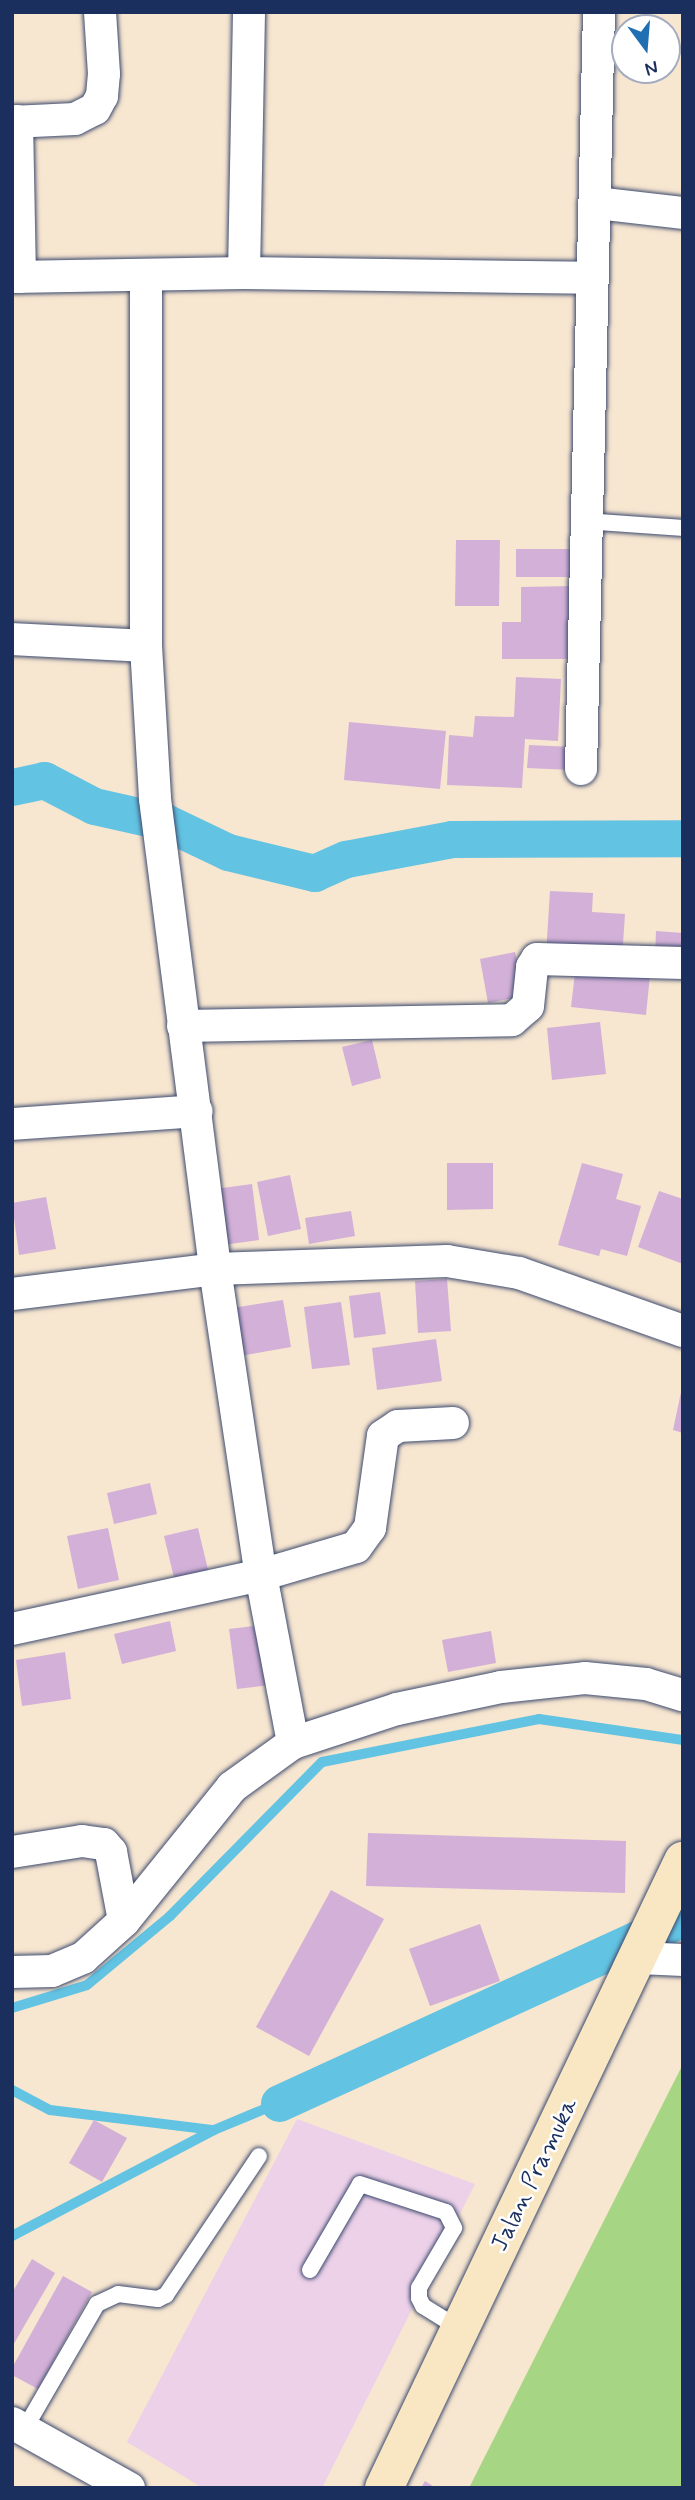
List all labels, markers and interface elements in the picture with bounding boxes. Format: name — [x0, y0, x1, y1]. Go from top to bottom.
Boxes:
north arrow — [611, 14, 681, 84]
text: N — [642, 54, 661, 82]
street label: Jalan Pramuka — [486, 2094, 584, 2256]

